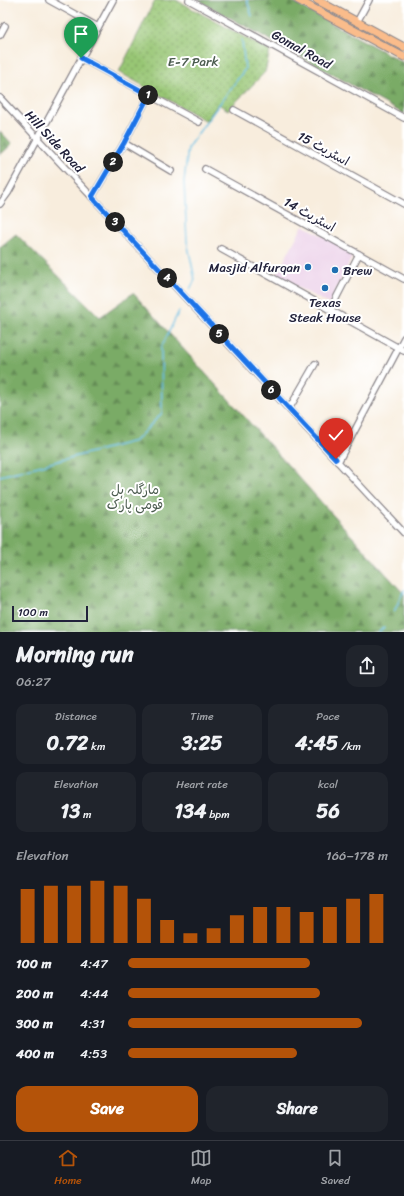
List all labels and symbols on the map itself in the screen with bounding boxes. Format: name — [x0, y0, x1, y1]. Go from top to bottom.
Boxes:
pin — [64, 17, 98, 58]
street label: Gomal Road — [267, 23, 337, 76]
park label: E-7 Park — [168, 50, 218, 73]
pin: 1 — [138, 85, 158, 105]
street label: Hill Side Road — [19, 104, 91, 179]
street label: اسٹریٹ 15 — [293, 125, 354, 172]
pin: 2 — [103, 152, 123, 172]
street label: اسٹریٹ 14 — [279, 191, 340, 238]
pin: 3 — [105, 212, 125, 232]
place label: Masjid Alfurqan — [209, 256, 300, 279]
place label: Brew — [343, 259, 372, 282]
marker: Masjid Alfurqan — [303, 262, 313, 272]
marker: Brew — [330, 265, 340, 275]
pin: 4 — [157, 268, 177, 288]
marker: Texas Steak House — [320, 283, 330, 293]
place label: Texas Steak House — [289, 291, 361, 329]
pin: 5 — [209, 324, 229, 344]
pin: 6 — [261, 380, 281, 400]
pin — [319, 418, 353, 459]
park label: مارگلہ ہل قومی پارک — [107, 478, 163, 516]
scale bar — [12, 604, 88, 623]

